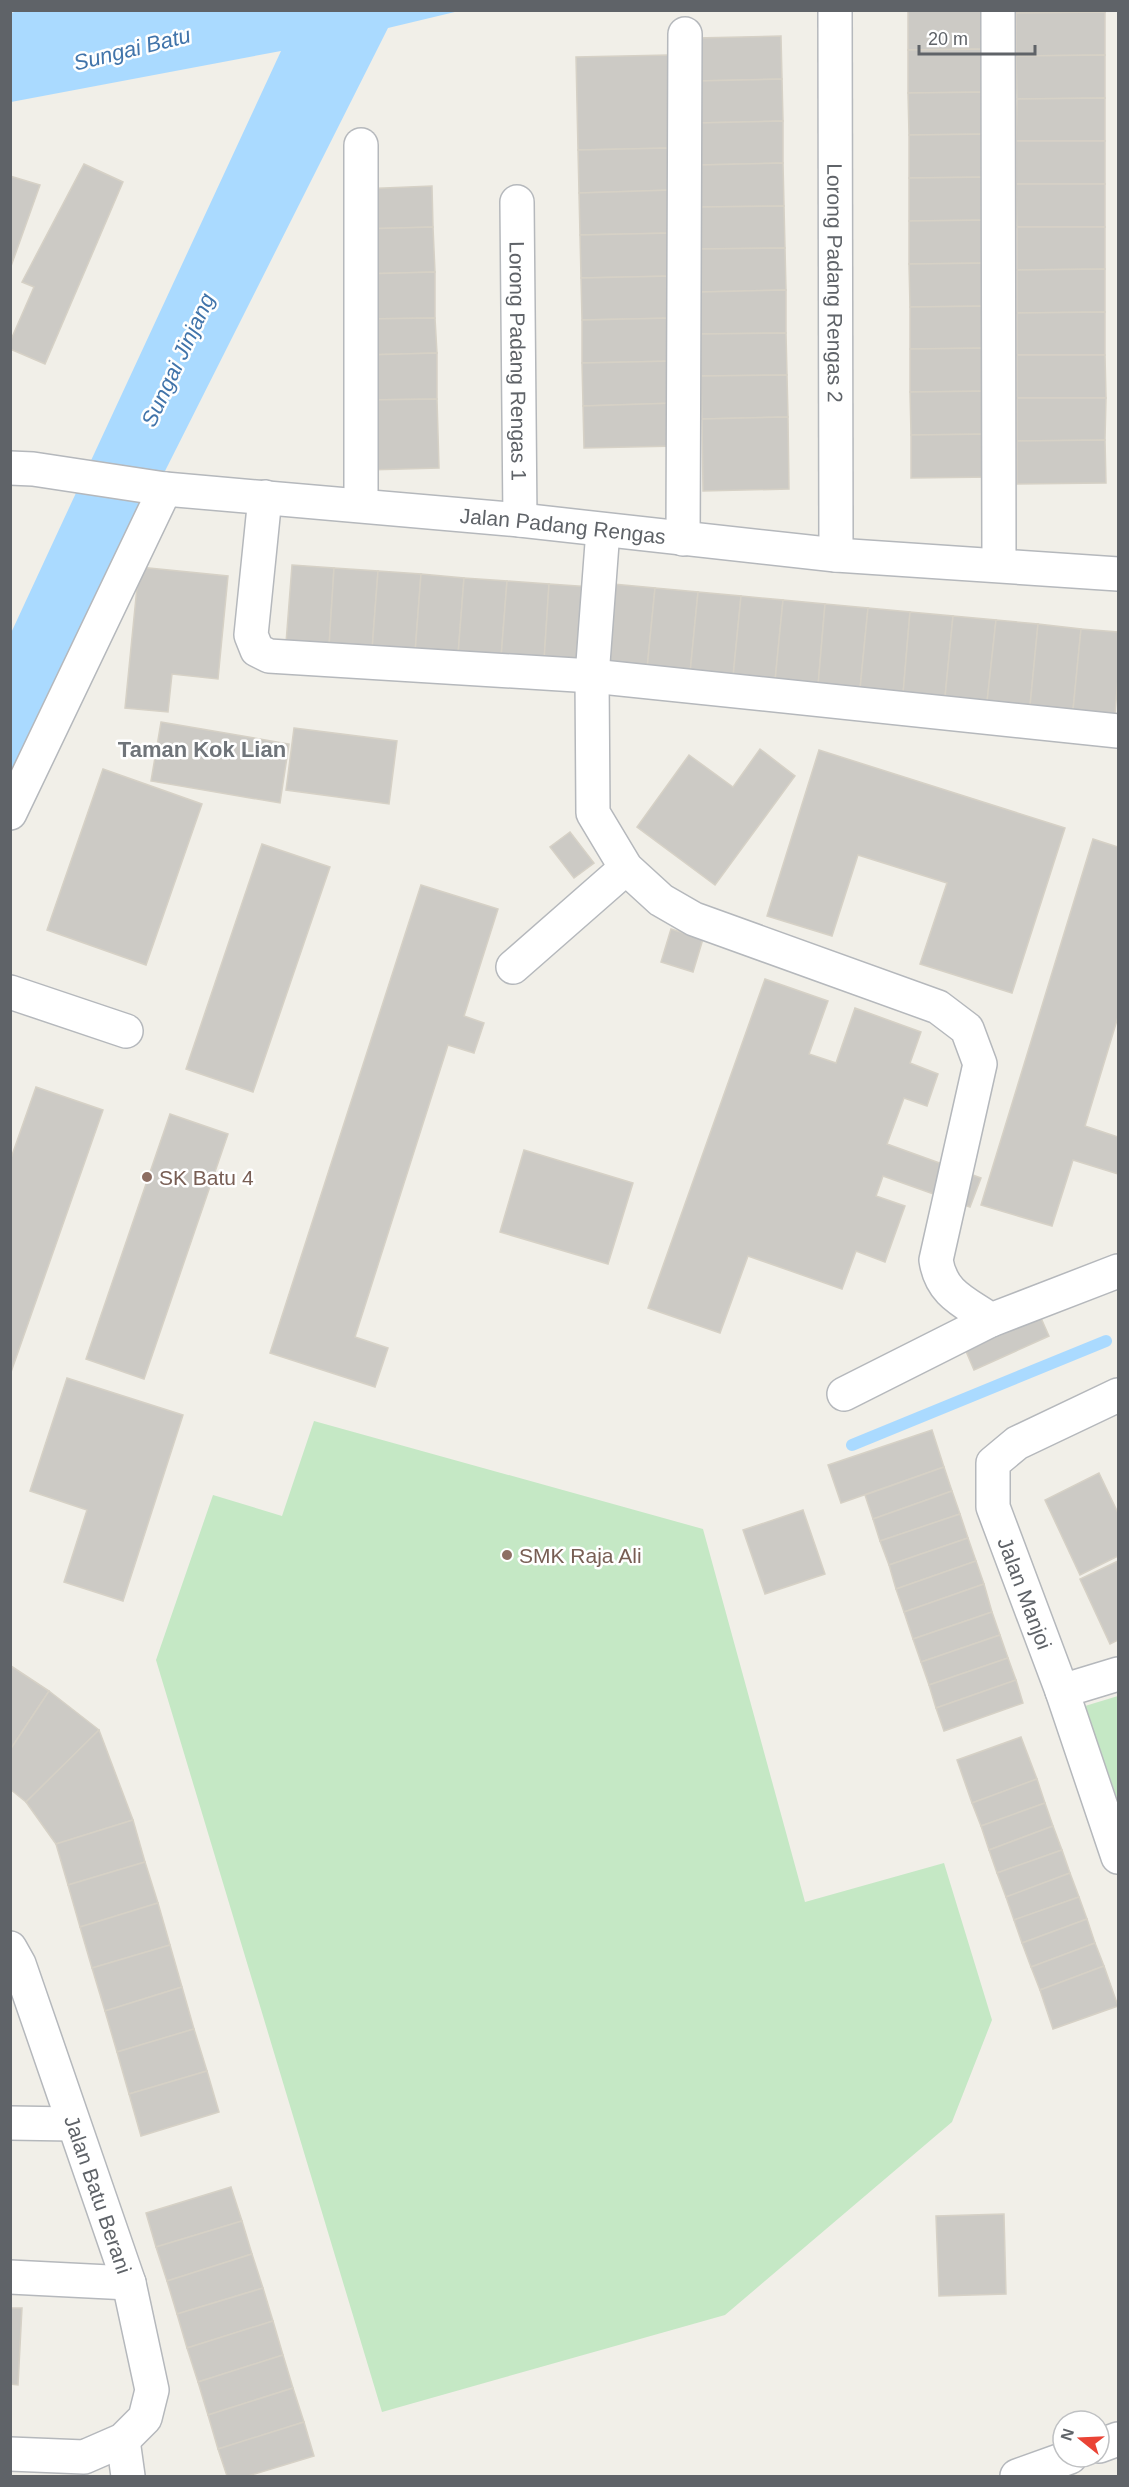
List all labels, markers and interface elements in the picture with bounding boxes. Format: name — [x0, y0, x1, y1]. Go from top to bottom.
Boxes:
scale bar — [919, 18, 1034, 56]
water label: Sungai Batu — [71, 22, 193, 76]
text: 20 m — [928, 29, 968, 49]
street label: Lorong Padang Rengas 2 — [824, 163, 847, 403]
street label: Lorong Padang Rengas 1 — [506, 241, 531, 481]
water label: Sungai Jinjang — [136, 289, 220, 431]
street label: Jalan Padang Rengas — [459, 503, 667, 548]
district label: Taman Kok Lian — [118, 737, 286, 762]
place label: SK Batu 4 — [159, 1166, 254, 1189]
marker: SK Batu 4 — [140, 1170, 154, 1184]
street label: Jalan Manjoi — [994, 1534, 1057, 1652]
place label: SMK Raja Ali — [519, 1544, 642, 1567]
marker: SMK Raja Ali — [500, 1548, 514, 1562]
street label: Jalan Batu Berani — [61, 2112, 136, 2277]
north arrow — [1051, 2409, 1111, 2469]
text: N — [1057, 2426, 1077, 2443]

